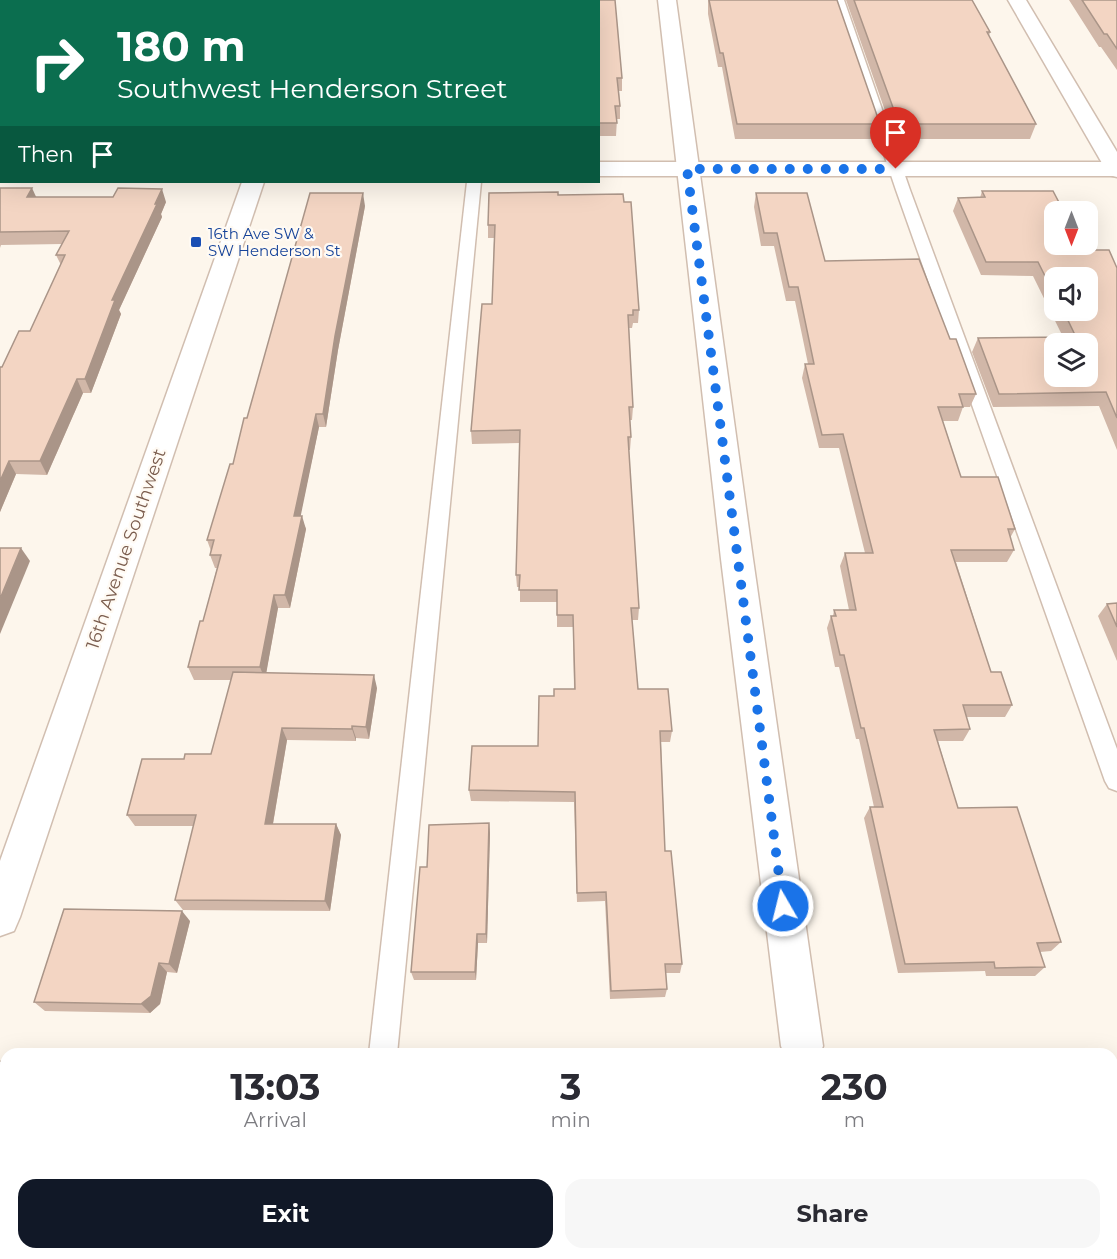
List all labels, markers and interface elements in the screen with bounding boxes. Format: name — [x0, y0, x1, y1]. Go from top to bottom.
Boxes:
text: 180 m — [117, 20, 246, 72]
icon: right — [18, 24, 96, 102]
text: Southwest Henderson Street — [117, 72, 507, 105]
pin — [870, 107, 921, 169]
icon: arrive — [879, 116, 912, 149]
icon: arrive — [86, 138, 119, 171]
text: Then — [18, 141, 74, 168]
north arrow — [1044, 201, 1098, 255]
map controls — [1044, 201, 1098, 387]
place label: 16th Ave SW & SW Henderson St — [208, 224, 341, 260]
marker: 16th Ave SW & SW Henderson St — [189, 235, 203, 249]
button: sound — [1044, 267, 1098, 321]
button: layers — [1044, 333, 1098, 387]
street label: 16th Avenue Southwest — [81, 446, 171, 652]
position arrow — [751, 874, 815, 938]
text: 13:03 — [230, 1065, 320, 1109]
text: 3 — [560, 1065, 581, 1109]
text: 230 — [821, 1065, 888, 1109]
text: Arrival — [244, 1108, 307, 1132]
text: min — [551, 1108, 591, 1132]
text: m — [844, 1108, 865, 1132]
button: Exit — [18, 1179, 553, 1248]
button: Share — [565, 1179, 1100, 1248]

